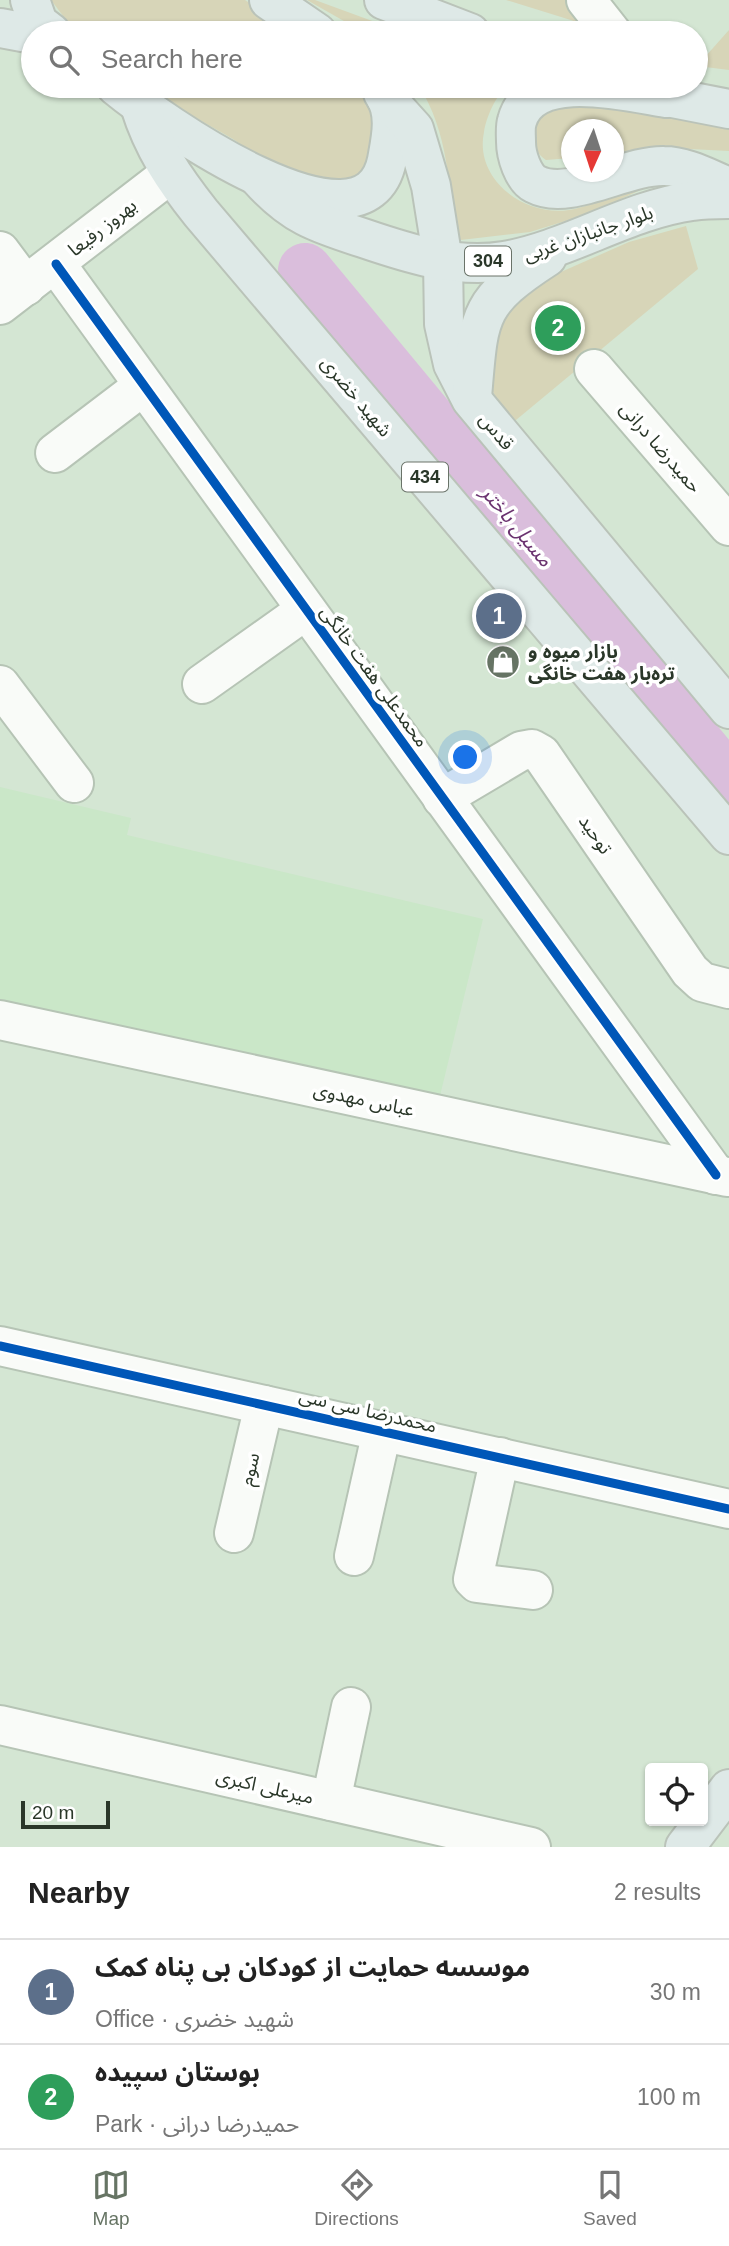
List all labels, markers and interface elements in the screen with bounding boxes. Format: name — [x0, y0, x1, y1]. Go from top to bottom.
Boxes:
search box — [21, 21, 708, 98]
icon: search — [45, 41, 83, 79]
text: Search here — [101, 44, 243, 74]
north arrow — [561, 119, 624, 182]
street label: بهروز رفیعا — [64, 194, 141, 261]
street label: بلوار جانبازان غربی — [521, 202, 656, 266]
road number: 304 — [465, 246, 511, 276]
pin: 2 — [535, 302, 581, 354]
street label: شهید خضری — [316, 352, 396, 441]
street label: حمیدرضا درانی — [615, 398, 706, 497]
street label: قدس — [474, 409, 518, 455]
road number: 434 — [402, 462, 448, 491]
water label: مسیل باختر — [475, 479, 558, 571]
pin: 1 — [476, 590, 522, 642]
street label: محمدعلی هفت خانگی — [315, 602, 433, 752]
place label: بازار میوه و تره‌بار هفت خانگی — [528, 641, 675, 685]
shop icon: بازار میوه و تره‌بار هفت خانگی — [484, 643, 522, 681]
your location — [448, 740, 482, 774]
street label: توحید — [574, 811, 617, 859]
street label: عباس مهدوی — [311, 1079, 416, 1121]
street label: محمدرضا سی سی — [297, 1384, 439, 1438]
street label: سوم — [236, 1451, 267, 1488]
map controls — [645, 1763, 708, 1826]
button: locate — [645, 1763, 708, 1826]
street label: میرعلی اکبری — [214, 1765, 316, 1809]
scale bar — [21, 1798, 110, 1830]
text: 20 m — [32, 1802, 74, 1823]
text: Nearby — [28, 1876, 130, 1909]
text: 2 results — [614, 1879, 701, 1905]
text: موسسه حمایت از کودکان بی پناه کمک — [95, 1952, 530, 1982]
text: 1 — [45, 1979, 57, 2005]
text: 30 m — [650, 1979, 701, 2005]
text: Office · شهید خضری — [95, 2006, 294, 2032]
text: بوستان سپیده — [95, 2057, 260, 2087]
text: 2 — [45, 2084, 57, 2110]
text: 100 m — [637, 2084, 701, 2110]
text: Park · حمیدرضا درانی — [95, 2111, 299, 2137]
tab: Map — [92, 2166, 130, 2230]
tab: Directions — [314, 2166, 399, 2230]
tab: Saved — [583, 2166, 637, 2230]

